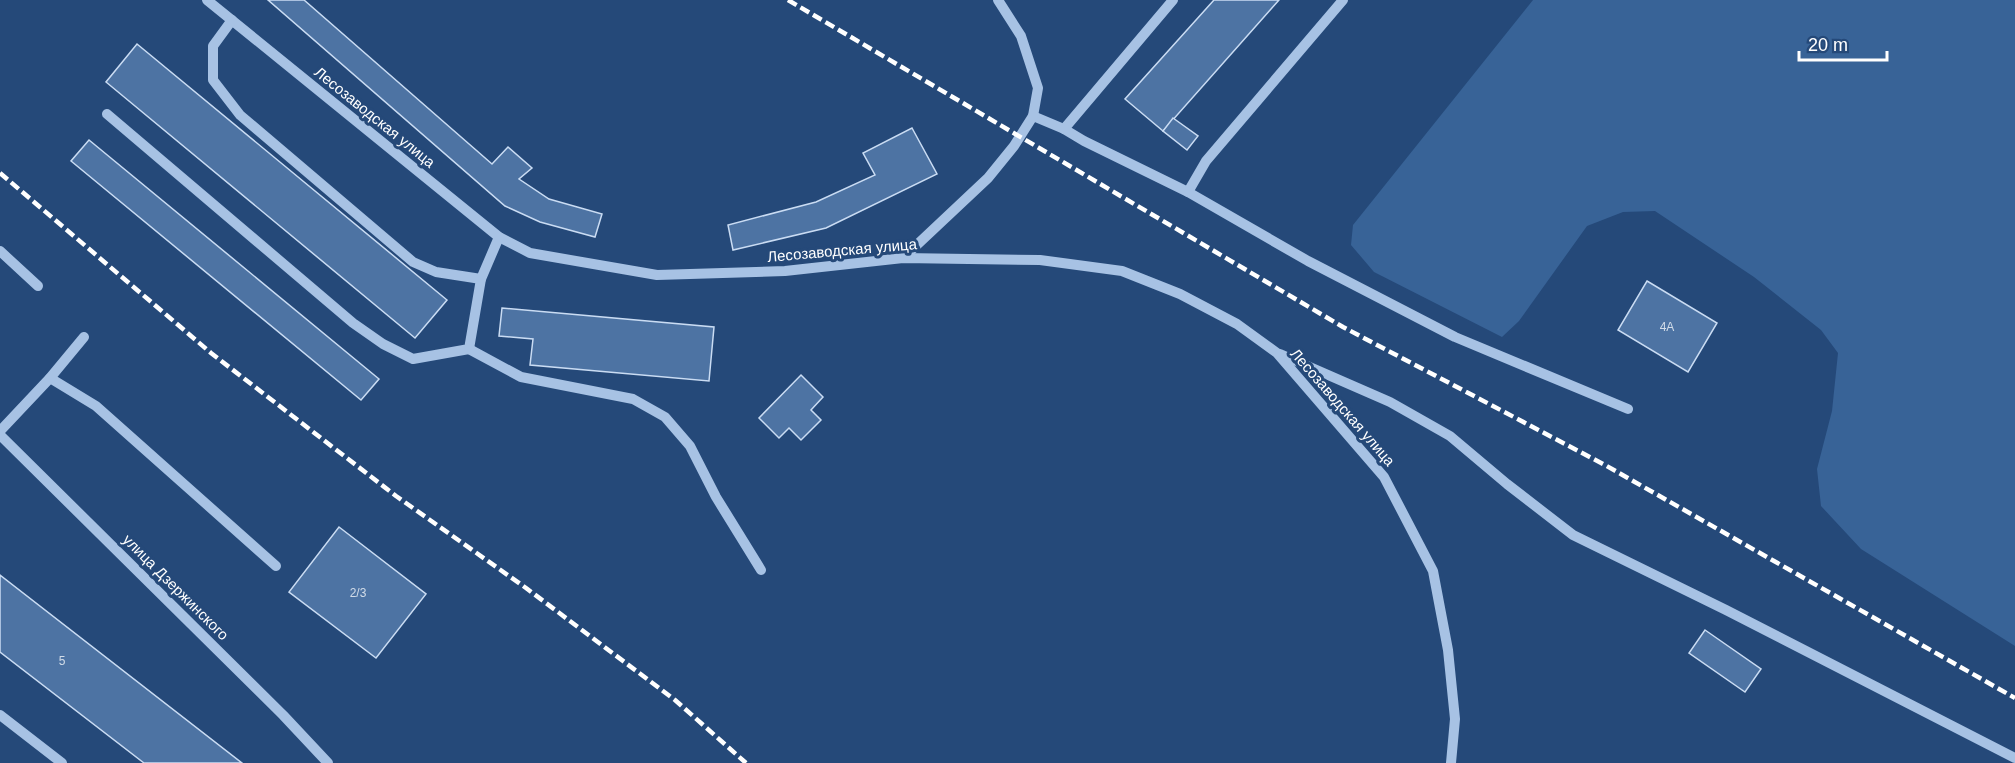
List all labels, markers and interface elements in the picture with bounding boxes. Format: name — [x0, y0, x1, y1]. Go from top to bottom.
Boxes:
scale bar — [1799, 24, 1888, 62]
text: 20 m — [1808, 35, 1848, 55]
street label: Лесозаводская улица — [311, 63, 439, 171]
street label: Лесозаводская улица — [767, 235, 918, 265]
house number: 4А — [1660, 320, 1674, 334]
street label: Лесозаводская улица — [1287, 345, 1399, 470]
street label: улица Дзержинского — [120, 531, 232, 643]
house number: 2/3 — [350, 586, 367, 600]
house number: 5 — [59, 654, 66, 668]

